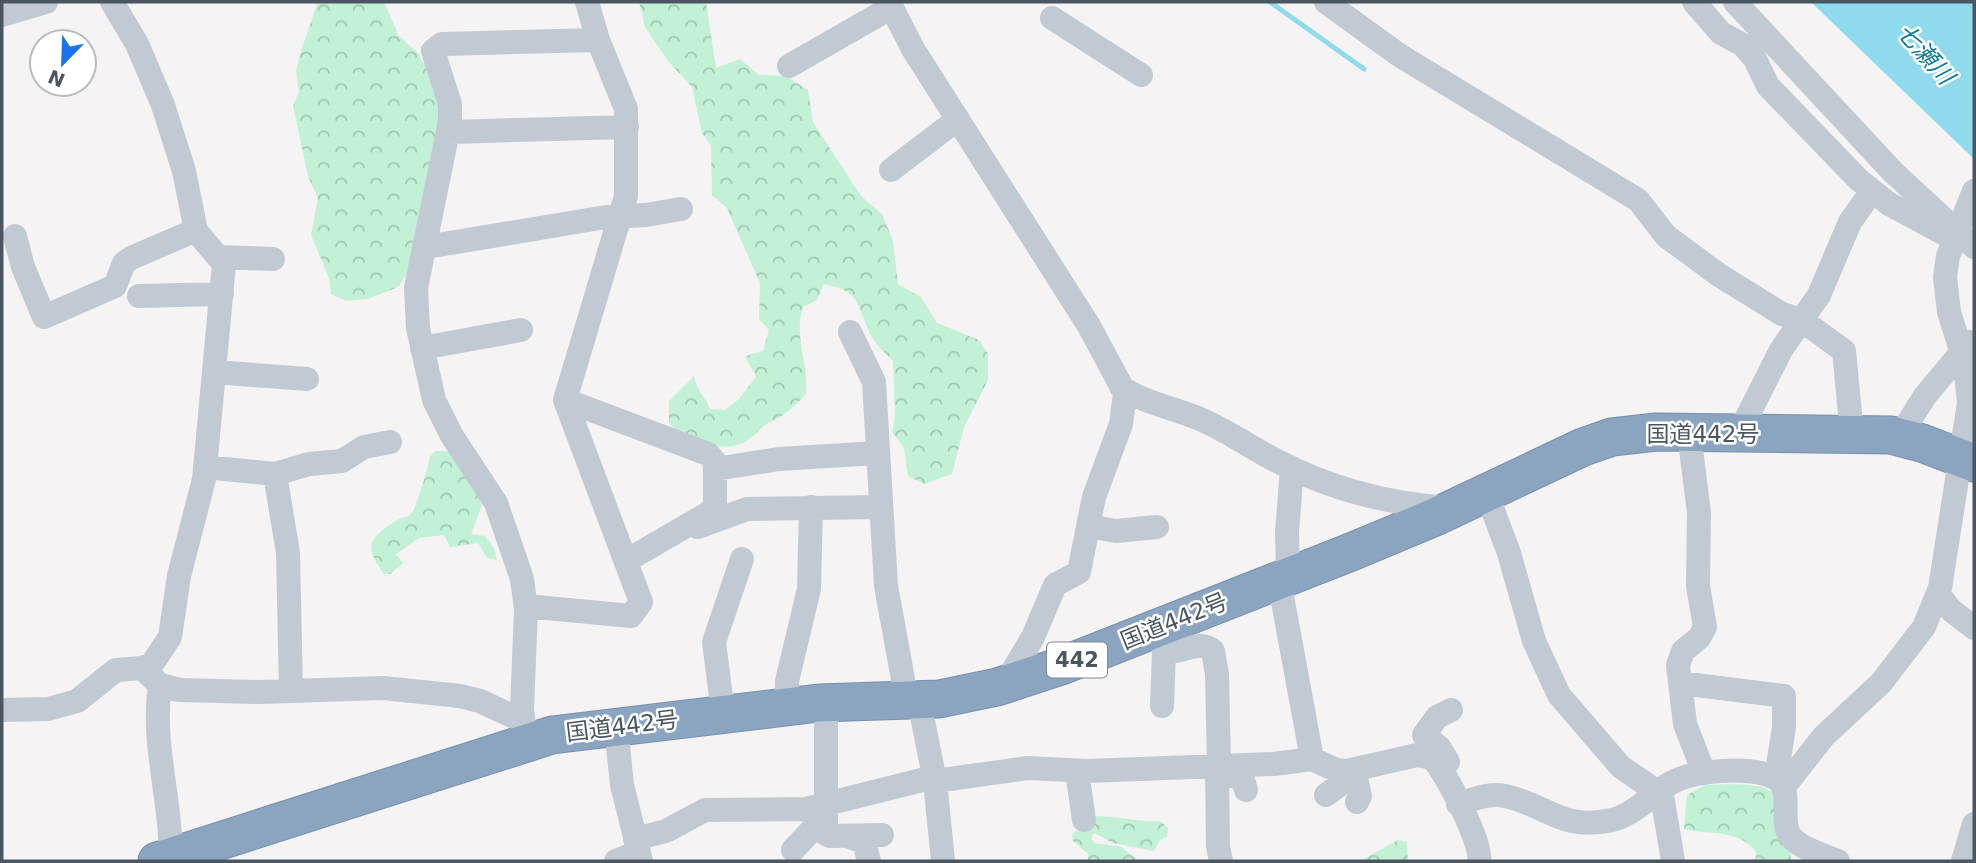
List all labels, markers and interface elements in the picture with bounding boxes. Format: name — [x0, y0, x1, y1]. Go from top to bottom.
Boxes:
water label: 七瀬川 — [1891, 18, 1962, 92]
north arrow — [28, 28, 98, 98]
text: N — [45, 65, 68, 92]
street label: 国道442号 — [1647, 421, 1759, 447]
street label: 国道442号 — [1117, 588, 1231, 654]
road number: 442 — [1047, 642, 1107, 678]
street label: 国道442号 — [564, 706, 680, 746]

